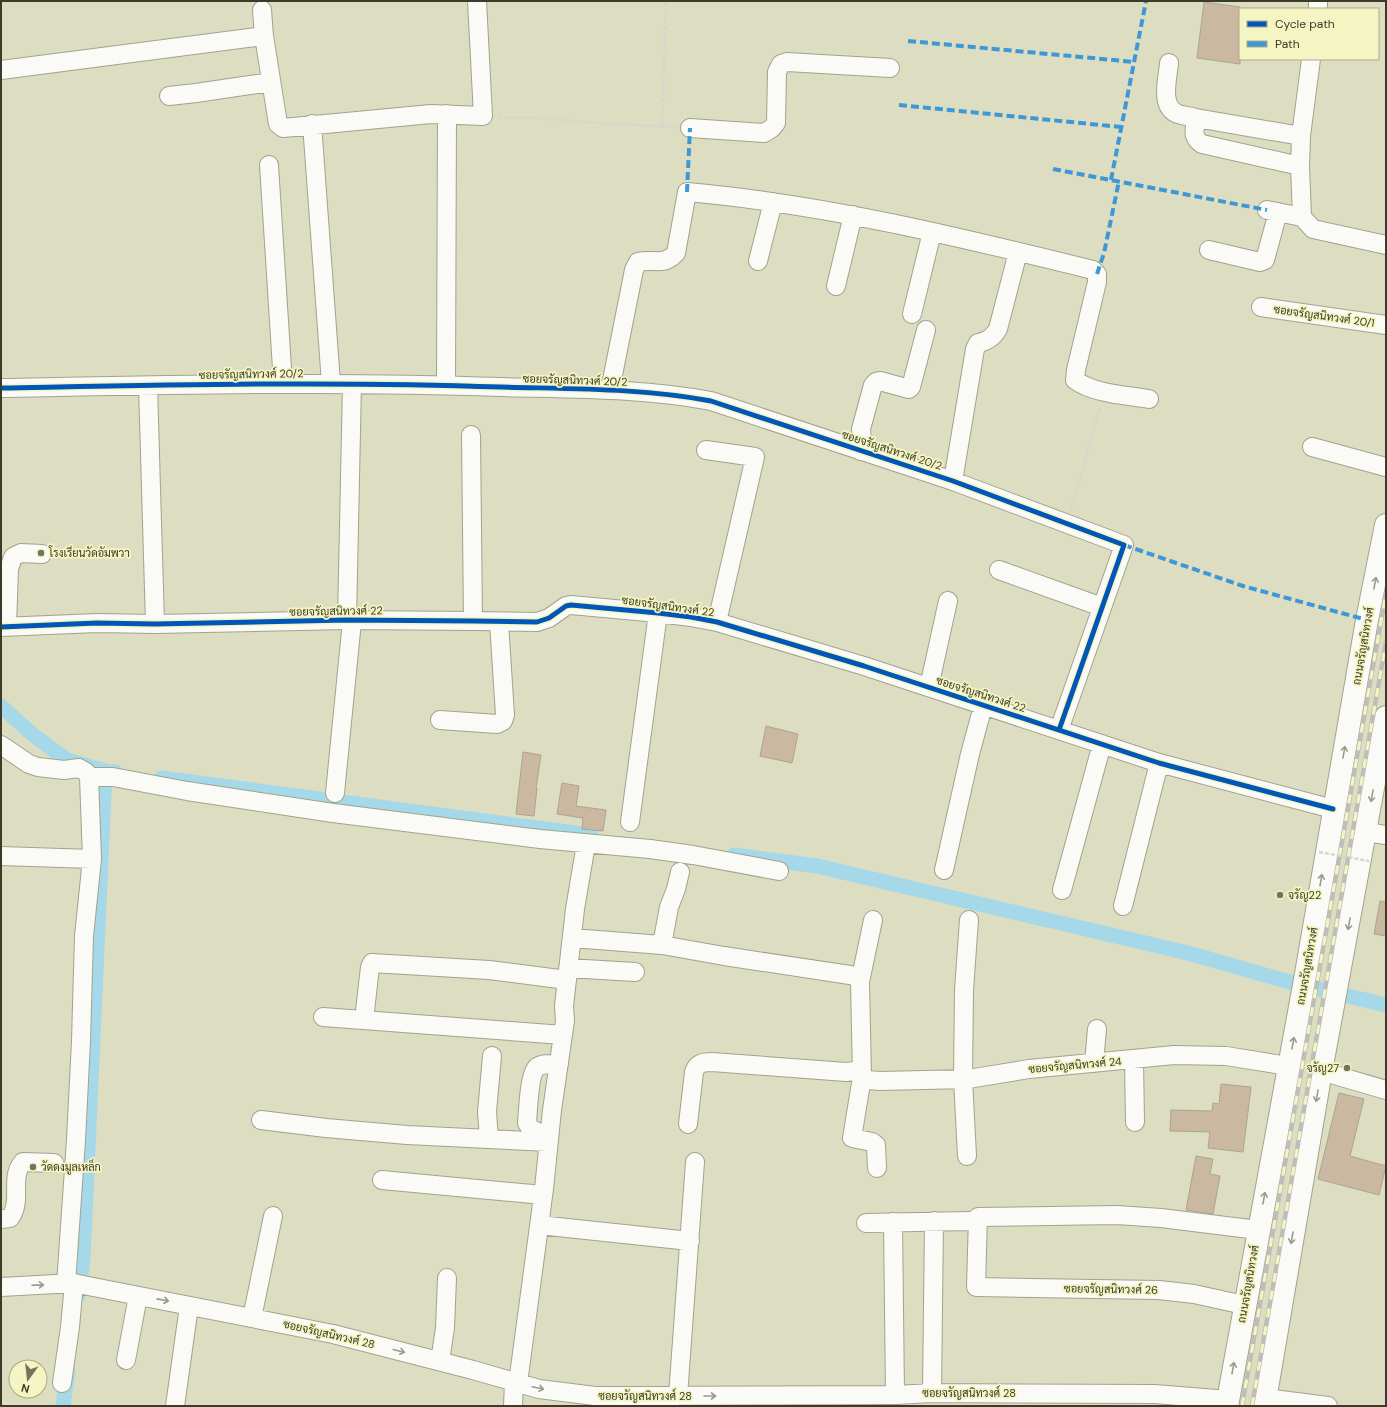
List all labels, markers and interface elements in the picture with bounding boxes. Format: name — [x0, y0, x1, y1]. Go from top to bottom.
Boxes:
legend — [1239, 8, 1379, 60]
text: Cycle path — [1275, 16, 1335, 32]
text: Path — [1275, 36, 1300, 52]
street label: ซอยจรัญสนิทวงศ์ 20/1 — [1273, 301, 1376, 330]
street label: ซอยจรัญสนิทวงศ์ 20/2 — [198, 365, 304, 382]
street label: ซอยจรัญสนิทวงศ์ 20/2 — [522, 370, 628, 389]
street label: ซอยจรัญสนิทวงศ์ 20/2 — [840, 426, 944, 473]
place label: โรงเรียนวัดอัมพวา — [48, 545, 130, 560]
marker: โรงเรียนวัดอัมพวา — [36, 548, 46, 558]
one-way arrow — [1371, 577, 1379, 590]
street label: ซอยจรัญสนิทวงศ์ 22 — [621, 592, 715, 619]
street label: ซอยจรัญสนิทวงศ์ 22 — [289, 602, 383, 619]
street label: ถนนจรัญสนิทวงศ์ — [1348, 606, 1377, 686]
street label: ซอยจรัญสนิทวงศ์ 22 — [934, 672, 1028, 715]
one-way arrow — [1340, 746, 1348, 759]
one-way arrow — [1368, 789, 1376, 802]
one-way arrow — [1318, 874, 1326, 887]
place label: จรัญ22 — [1288, 888, 1321, 902]
marker: จรัญ22 — [1275, 890, 1285, 900]
one-way arrow — [1344, 917, 1352, 930]
street label: ถนนจรัญสนิทวงศ์ — [1292, 926, 1321, 1006]
one-way arrow — [1289, 1037, 1297, 1050]
street label: ซอยจรัญสนิทวงศ์ 24 — [1028, 1053, 1123, 1076]
place label: จรัญ27 — [1306, 1061, 1339, 1075]
marker: จรัญ27 — [1342, 1063, 1352, 1073]
one-way arrow — [1312, 1089, 1320, 1102]
place label: วัดดงมูลเหล็ก — [41, 1158, 101, 1175]
marker: วัดดงมูลเหล็ก — [28, 1162, 38, 1172]
one-way arrow — [1260, 1192, 1268, 1205]
one-way arrow — [1288, 1231, 1296, 1244]
street label: ถนนจรัญสนิทวงศ์ — [1233, 1244, 1262, 1324]
street label: ซอยจรัญสนิทวงศ์ 26 — [1064, 1280, 1158, 1297]
one-way arrow — [31, 1281, 44, 1289]
one-way arrow — [156, 1297, 169, 1305]
street label: ซอยจรัญสนิทวงศ์ 28 — [282, 1316, 376, 1351]
one-way arrow — [392, 1348, 405, 1355]
north arrow — [8, 1359, 48, 1399]
one-way arrow — [1230, 1361, 1238, 1374]
text: N — [20, 1381, 31, 1396]
one-way arrow — [531, 1385, 544, 1393]
street label: ซอยจรัญสนิทวงศ์ 28 — [922, 1385, 1016, 1400]
street label: ซอยจรัญสนิทวงศ์ 28 — [598, 1388, 692, 1403]
one-way arrow — [703, 1392, 716, 1400]

